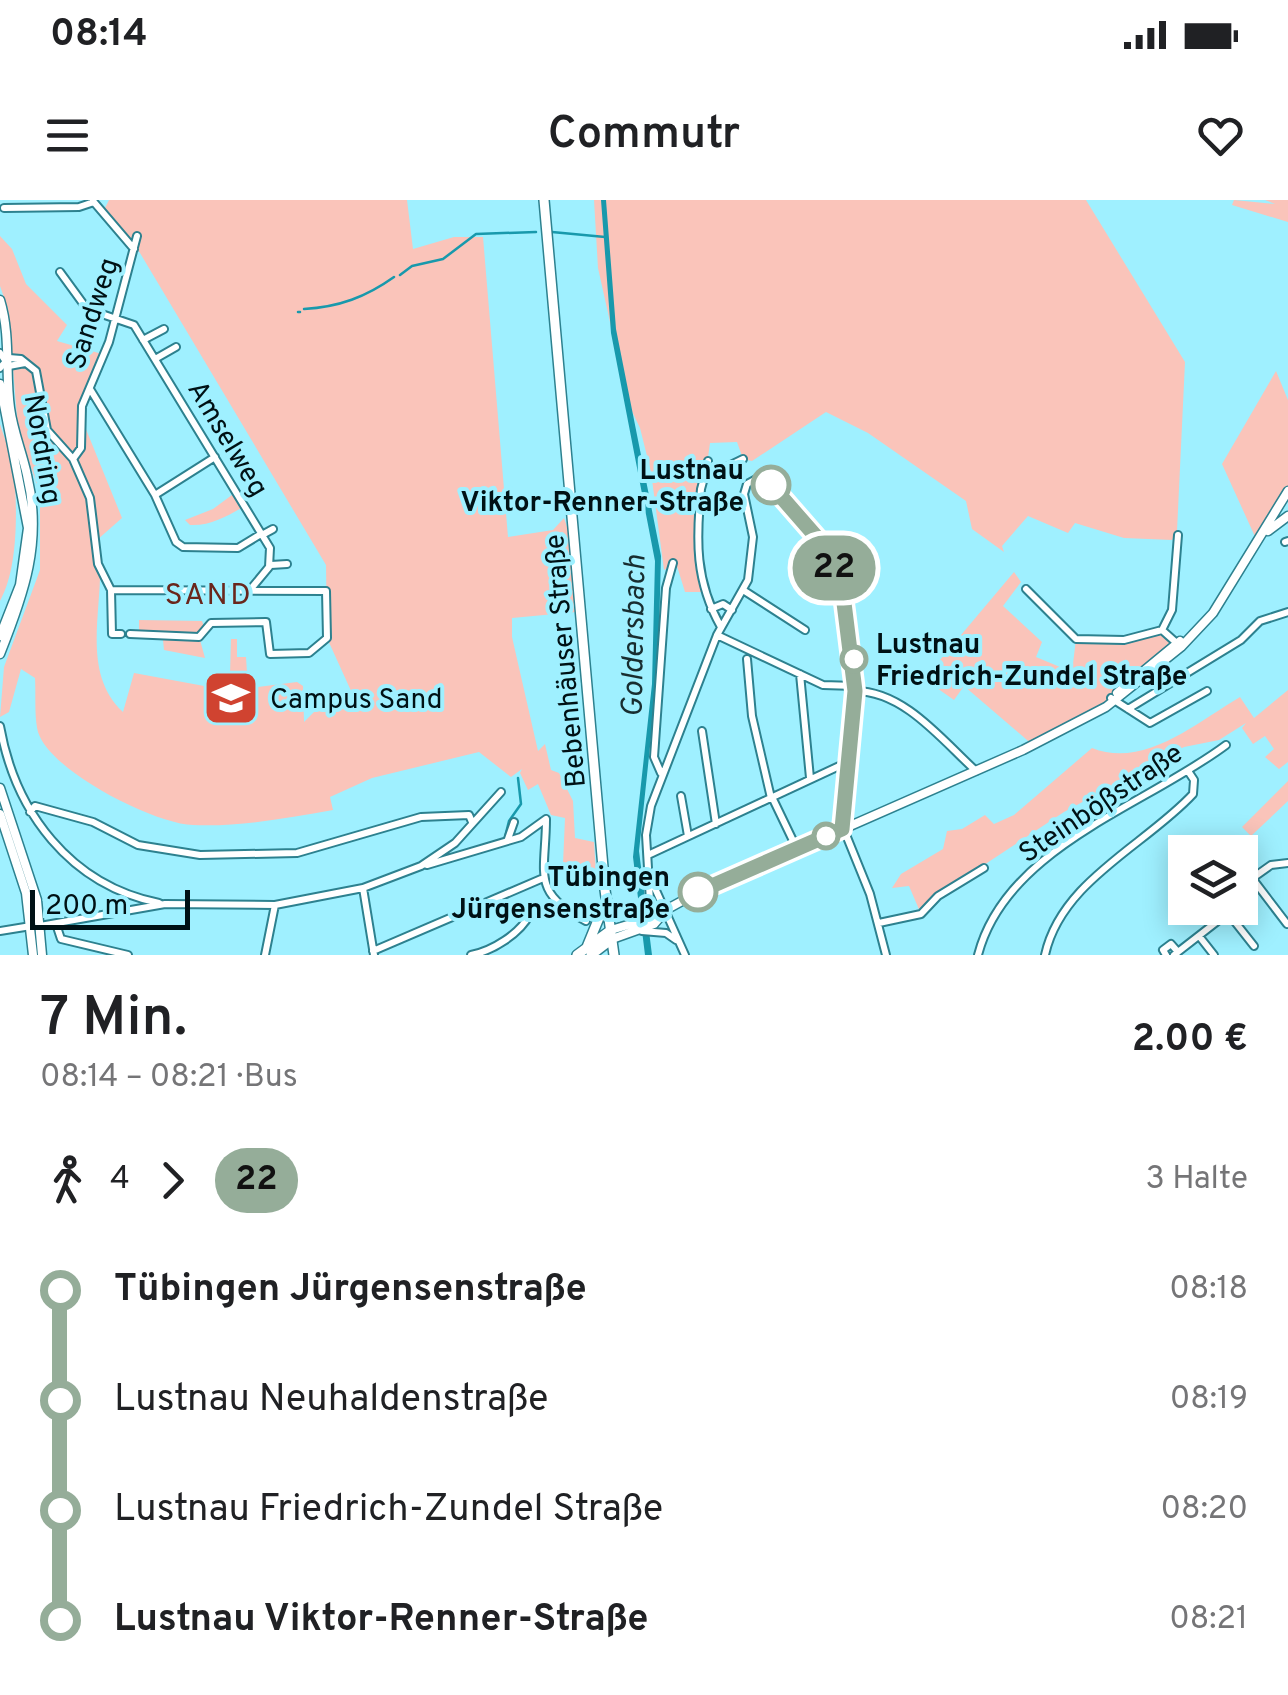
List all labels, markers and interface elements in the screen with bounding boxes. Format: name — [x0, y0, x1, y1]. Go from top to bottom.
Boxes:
text: 08:14 — [50, 11, 148, 60]
text: Commutr — [548, 107, 740, 164]
icon: menu — [40, 108, 95, 163]
icon: heart — [1193, 108, 1248, 163]
street label: Sandweg — [59, 254, 129, 374]
street label: Amselweg — [178, 375, 275, 504]
street label: Nordring — [14, 392, 68, 507]
place label: Lustnau Viktor-Renner-Straße — [461, 454, 744, 522]
marker: Lustnau Viktor-Renner-Straße — [752, 466, 790, 504]
street label: Bebenhäuser Straße — [538, 532, 596, 789]
line badge: 22 — [789, 536, 879, 600]
text: 22 — [813, 546, 855, 590]
water label: Goldersbach — [616, 554, 655, 718]
district label: SAND — [165, 578, 253, 615]
place label: Lustnau Friedrich-Zundel Straße — [876, 628, 1187, 696]
marker: Lustnau Friedrich-Zundel Straße — [841, 646, 867, 672]
school or university icon: Campus Sand — [201, 668, 261, 728]
place label: Campus Sand — [270, 683, 442, 719]
street label: Steinbößstraße — [1013, 736, 1191, 873]
unlabelled marker — [813, 823, 839, 849]
map controls — [1168, 835, 1258, 925]
button: layers — [1168, 835, 1258, 925]
place label: Tübingen Jürgensenstraße — [451, 861, 670, 929]
marker: Tübingen Jürgensenstraße — [679, 873, 717, 911]
scale bar — [30, 885, 190, 930]
text: 200 m — [45, 889, 128, 925]
text: 7 Min. — [40, 985, 187, 1055]
text: 2.00 € — [1132, 1016, 1248, 1065]
text: 08:14 – 08:21 · Bus — [40, 1058, 298, 1098]
icon: walk — [40, 1153, 95, 1208]
icon: forward — [145, 1153, 200, 1208]
text: 22 — [235, 1158, 278, 1202]
text: 4 — [110, 1160, 130, 1200]
text: 3 Halte — [1146, 1160, 1248, 1200]
text: Tübingen Jürgensenstraße — [114, 1266, 587, 1315]
text: 08:18 — [1169, 1270, 1248, 1310]
text: Lustnau Neuhaldenstraße — [114, 1376, 548, 1425]
text: 08:19 — [1170, 1380, 1248, 1420]
text: Lustnau Friedrich-Zundel Straße — [114, 1486, 663, 1535]
text: 08:20 — [1161, 1490, 1248, 1530]
text: Lustnau Viktor-Renner-Straße — [114, 1596, 648, 1645]
text: 08:21 — [1169, 1600, 1248, 1640]

